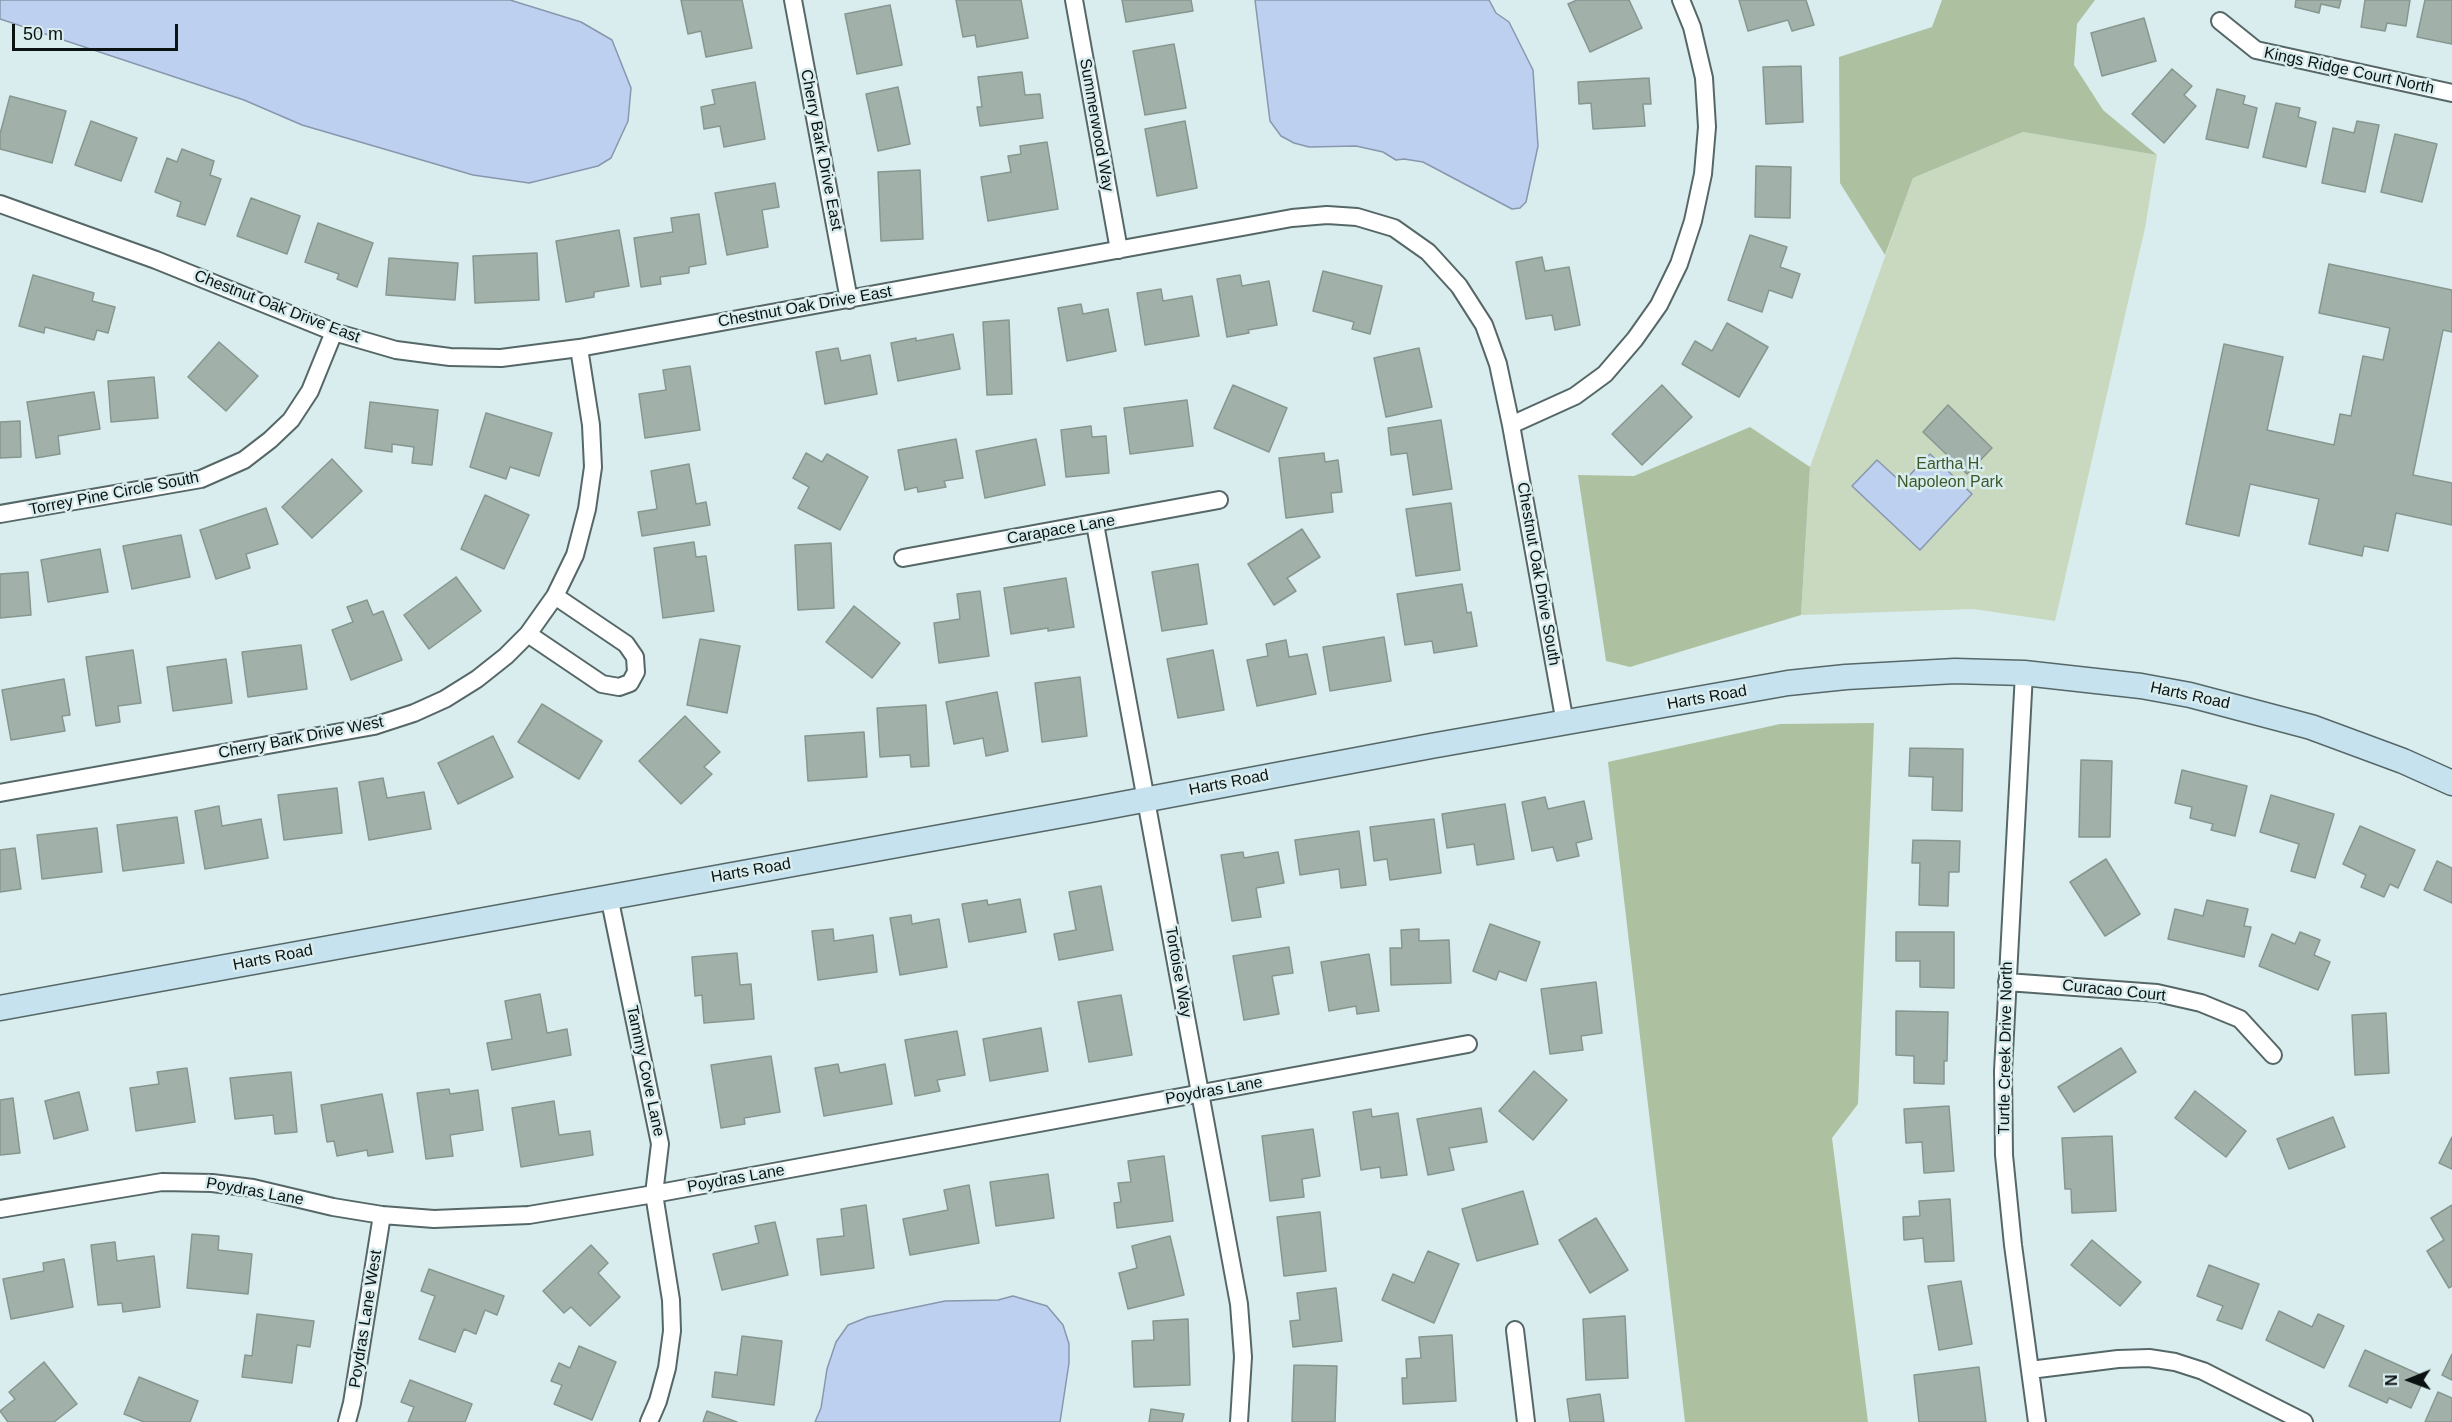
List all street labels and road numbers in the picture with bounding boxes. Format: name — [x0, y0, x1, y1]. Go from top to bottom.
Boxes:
street label: Kings Ridge Court North — [2262, 44, 2436, 98]
street label: Summerwood Way — [1075, 57, 1117, 193]
street label: Cherry Bark Drive East — [796, 68, 846, 232]
street label: Chestnut Oak Drive East — [191, 266, 363, 348]
street label: Chestnut Oak Drive East — [717, 282, 893, 332]
street label: Torrey Pine Circle South — [27, 468, 201, 520]
street label: Chestnut Oak Drive South — [1512, 481, 1564, 667]
street label: Carapace Lane — [1005, 511, 1117, 549]
street label: Harts Road — [2148, 678, 2232, 714]
street label: Harts Road — [1665, 682, 1749, 714]
street label: Cherry Bark Drive West — [217, 713, 385, 763]
street label: Harts Road — [1187, 766, 1271, 800]
street label: Harts Road — [709, 855, 793, 887]
street label: Tortoise Way — [1161, 925, 1195, 1019]
street label: Harts Road — [231, 941, 315, 975]
street label: Turtle Creek Drive North — [1995, 961, 2017, 1135]
street label: Curacao Court — [2061, 976, 2167, 1006]
street label: Tammy Cove Lane — [622, 1004, 668, 1138]
street label: Poydras Lane — [1164, 1073, 1264, 1109]
street label: Poydras Lane — [686, 1161, 786, 1197]
street label: Poydras Lane — [205, 1174, 305, 1210]
street label: Poydras Lane West — [346, 1249, 386, 1389]

